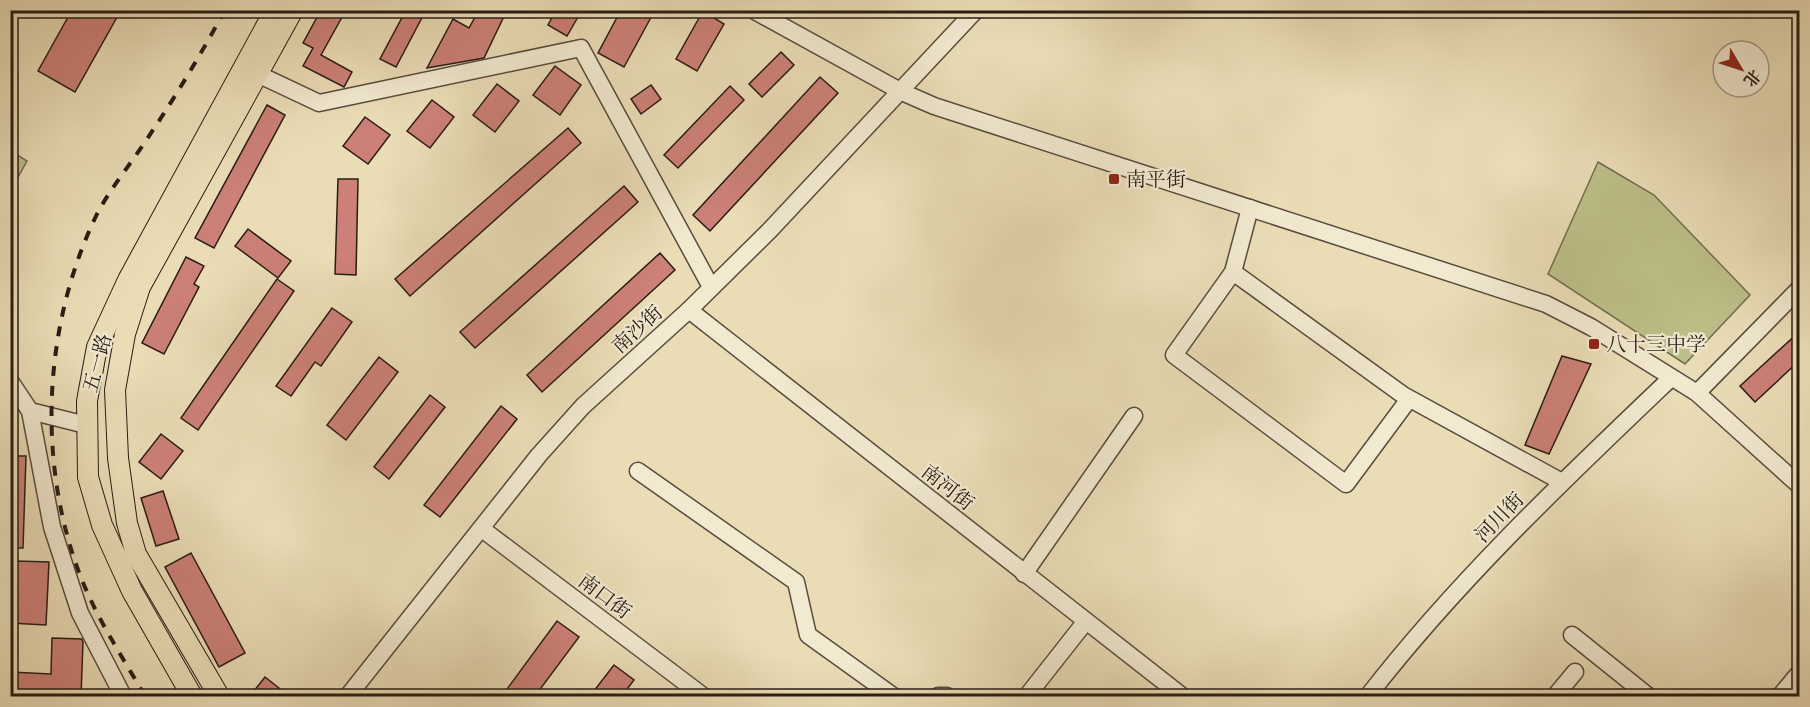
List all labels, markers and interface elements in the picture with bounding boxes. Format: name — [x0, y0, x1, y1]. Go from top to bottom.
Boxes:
north arrow — [1711, 39, 1771, 99]
text: 北 — [1740, 66, 1765, 90]
place label: 南平街 — [1126, 168, 1186, 191]
marker: 南平街 — [1107, 172, 1121, 186]
street label: 南沙街 — [607, 301, 667, 358]
street label: 五一路 — [79, 331, 116, 395]
place label: 八十三中学 — [1606, 333, 1706, 356]
marker: 八十三中学 — [1587, 337, 1601, 351]
street label: 南河街 — [917, 460, 978, 515]
street label: 河川街 — [1470, 488, 1528, 547]
street label: 南口街 — [574, 569, 636, 624]

